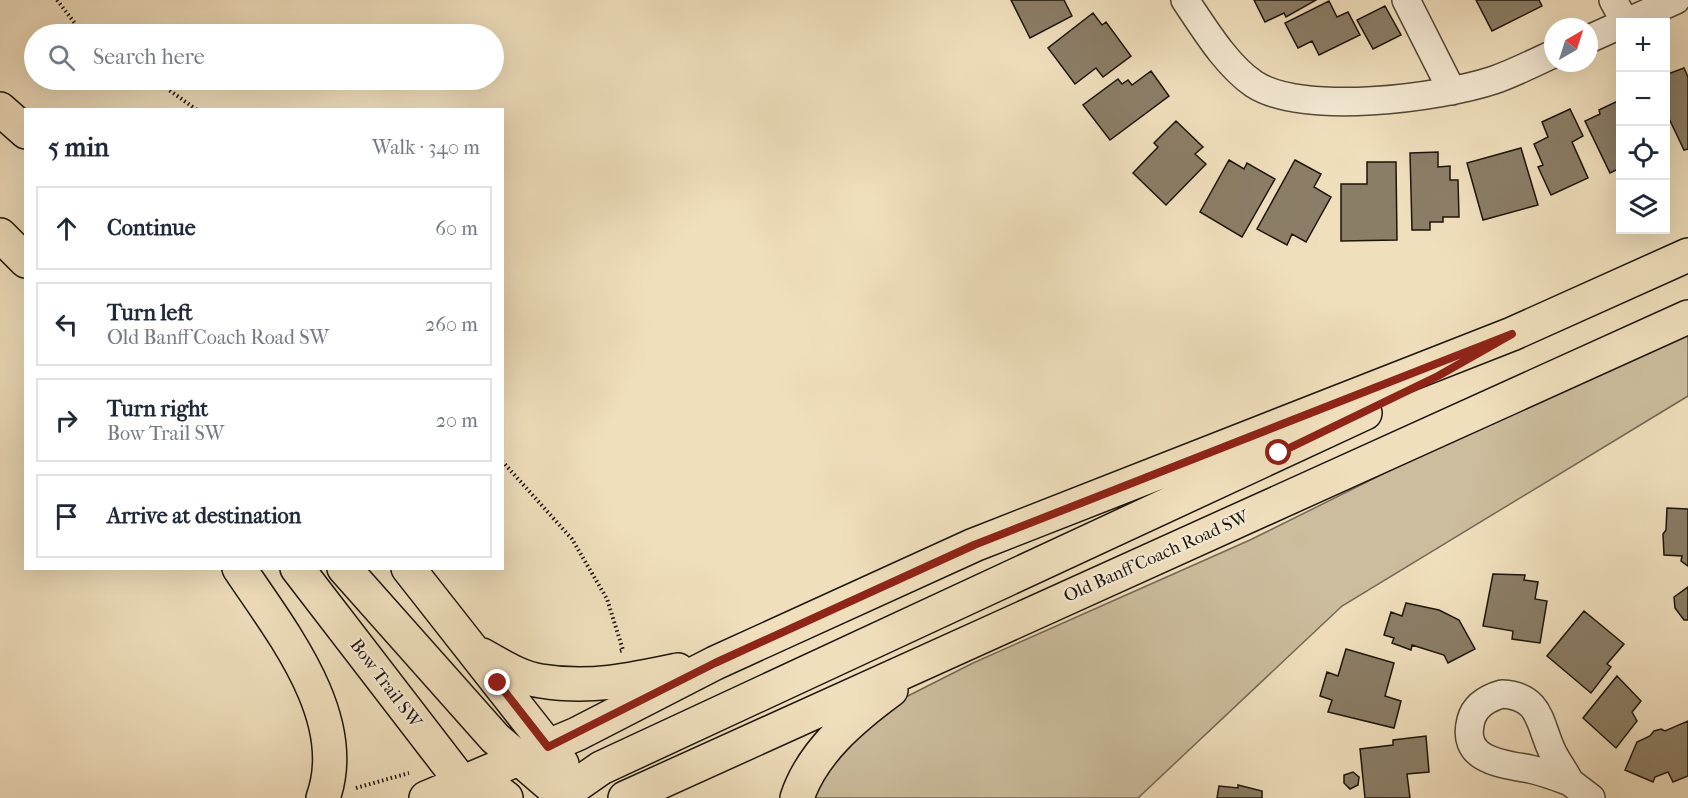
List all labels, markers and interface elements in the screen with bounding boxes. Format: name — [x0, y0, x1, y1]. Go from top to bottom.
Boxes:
north arrow — [1544, 18, 1598, 72]
map controls — [1616, 18, 1670, 234]
button: + — [1616, 18, 1670, 72]
search box — [24, 24, 504, 90]
icon: search — [45, 41, 78, 74]
text: Search here — [93, 44, 205, 70]
button: − — [1616, 72, 1670, 126]
button: locate — [1616, 126, 1670, 180]
text: 5 min — [48, 132, 109, 163]
text: Walk · 340 m — [372, 136, 480, 159]
button: layers — [1616, 180, 1670, 234]
icon: ahead — [50, 212, 83, 245]
text: Continue — [107, 215, 196, 241]
text: 60 m — [435, 217, 478, 240]
text: Turn left — [107, 300, 193, 326]
icon: left — [50, 308, 83, 341]
text: 260 m — [425, 313, 478, 336]
text: Old Banff Coach Road SW — [107, 326, 329, 349]
text: Turn right — [107, 396, 208, 422]
icon: right — [50, 404, 83, 437]
text: 20 m — [436, 409, 478, 432]
text: Bow Trail SW — [107, 422, 224, 445]
route start — [1265, 439, 1291, 465]
icon: arrive — [50, 500, 83, 533]
text: Arrive at destination — [107, 503, 301, 529]
street label: Old Banff Coach Road SW — [1061, 506, 1253, 607]
street label: Bow Trail SW — [345, 635, 427, 733]
route end — [484, 669, 510, 695]

